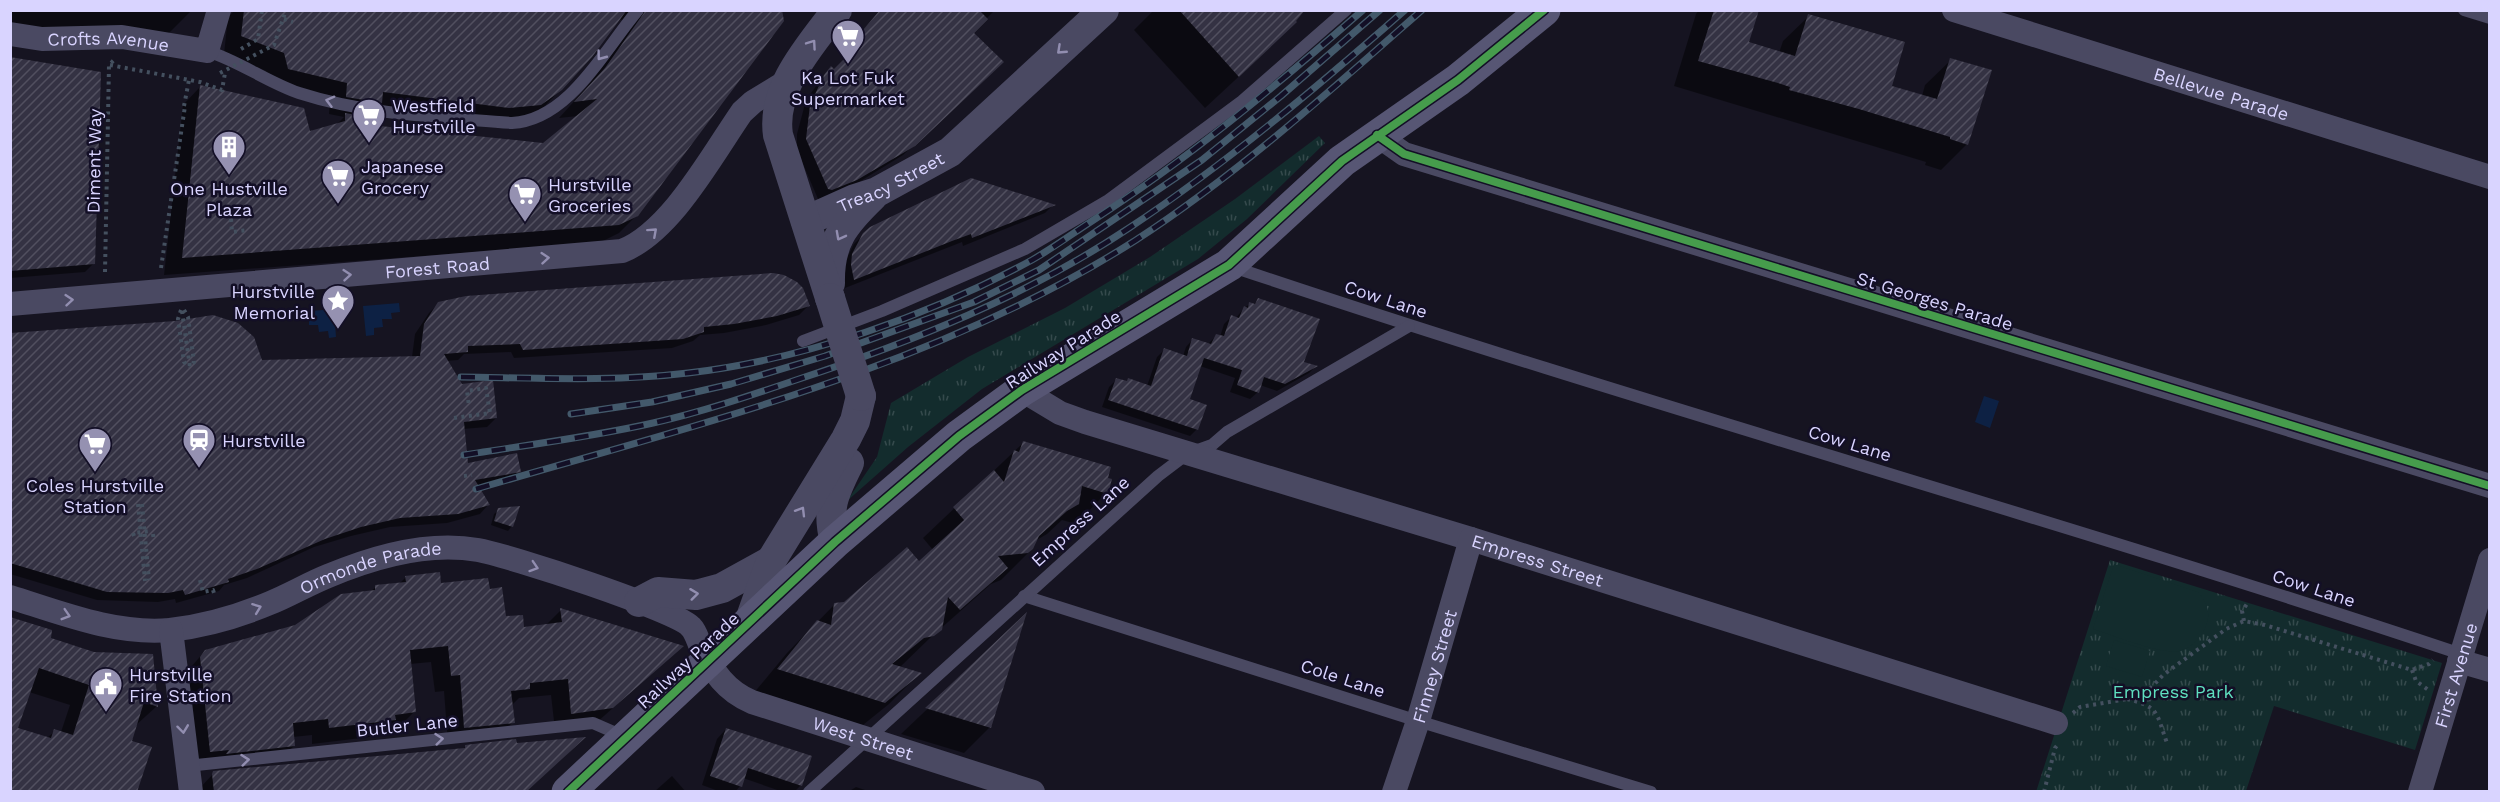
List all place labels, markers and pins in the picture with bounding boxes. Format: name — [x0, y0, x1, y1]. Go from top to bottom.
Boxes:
supermarket icon: Ka Lot Fuk Supermarket — [830, 18, 866, 65]
place label: Ka Lot Fuk Supermarket — [791, 67, 905, 109]
place label: Westfield Hurstville — [392, 95, 476, 137]
supermarket icon: Westfield Hurstville — [351, 97, 387, 144]
building icon: One Hustville Plaza — [211, 129, 247, 176]
place label: Japanese Grocery — [361, 156, 444, 198]
supermarket icon: Japanese Grocery — [320, 158, 356, 205]
place label: Hurstville Groceries — [548, 174, 632, 216]
supermarket icon: Hurstville Groceries — [507, 176, 543, 223]
place label: One Hustville Plaza — [170, 178, 288, 220]
place label: Hurstville Memorial — [231, 281, 315, 323]
place icon: Hurstville Memorial — [320, 283, 356, 330]
station icon: Hurstville — [181, 422, 217, 469]
supermarket icon: Coles Hurstville Station — [77, 426, 113, 473]
place label: Hurstville — [222, 430, 306, 451]
place label: Coles Hurstville Station — [26, 475, 164, 517]
place label: Hurstville Fire Station — [129, 664, 232, 706]
public building icon: Hurstville Fire Station — [88, 666, 124, 713]

